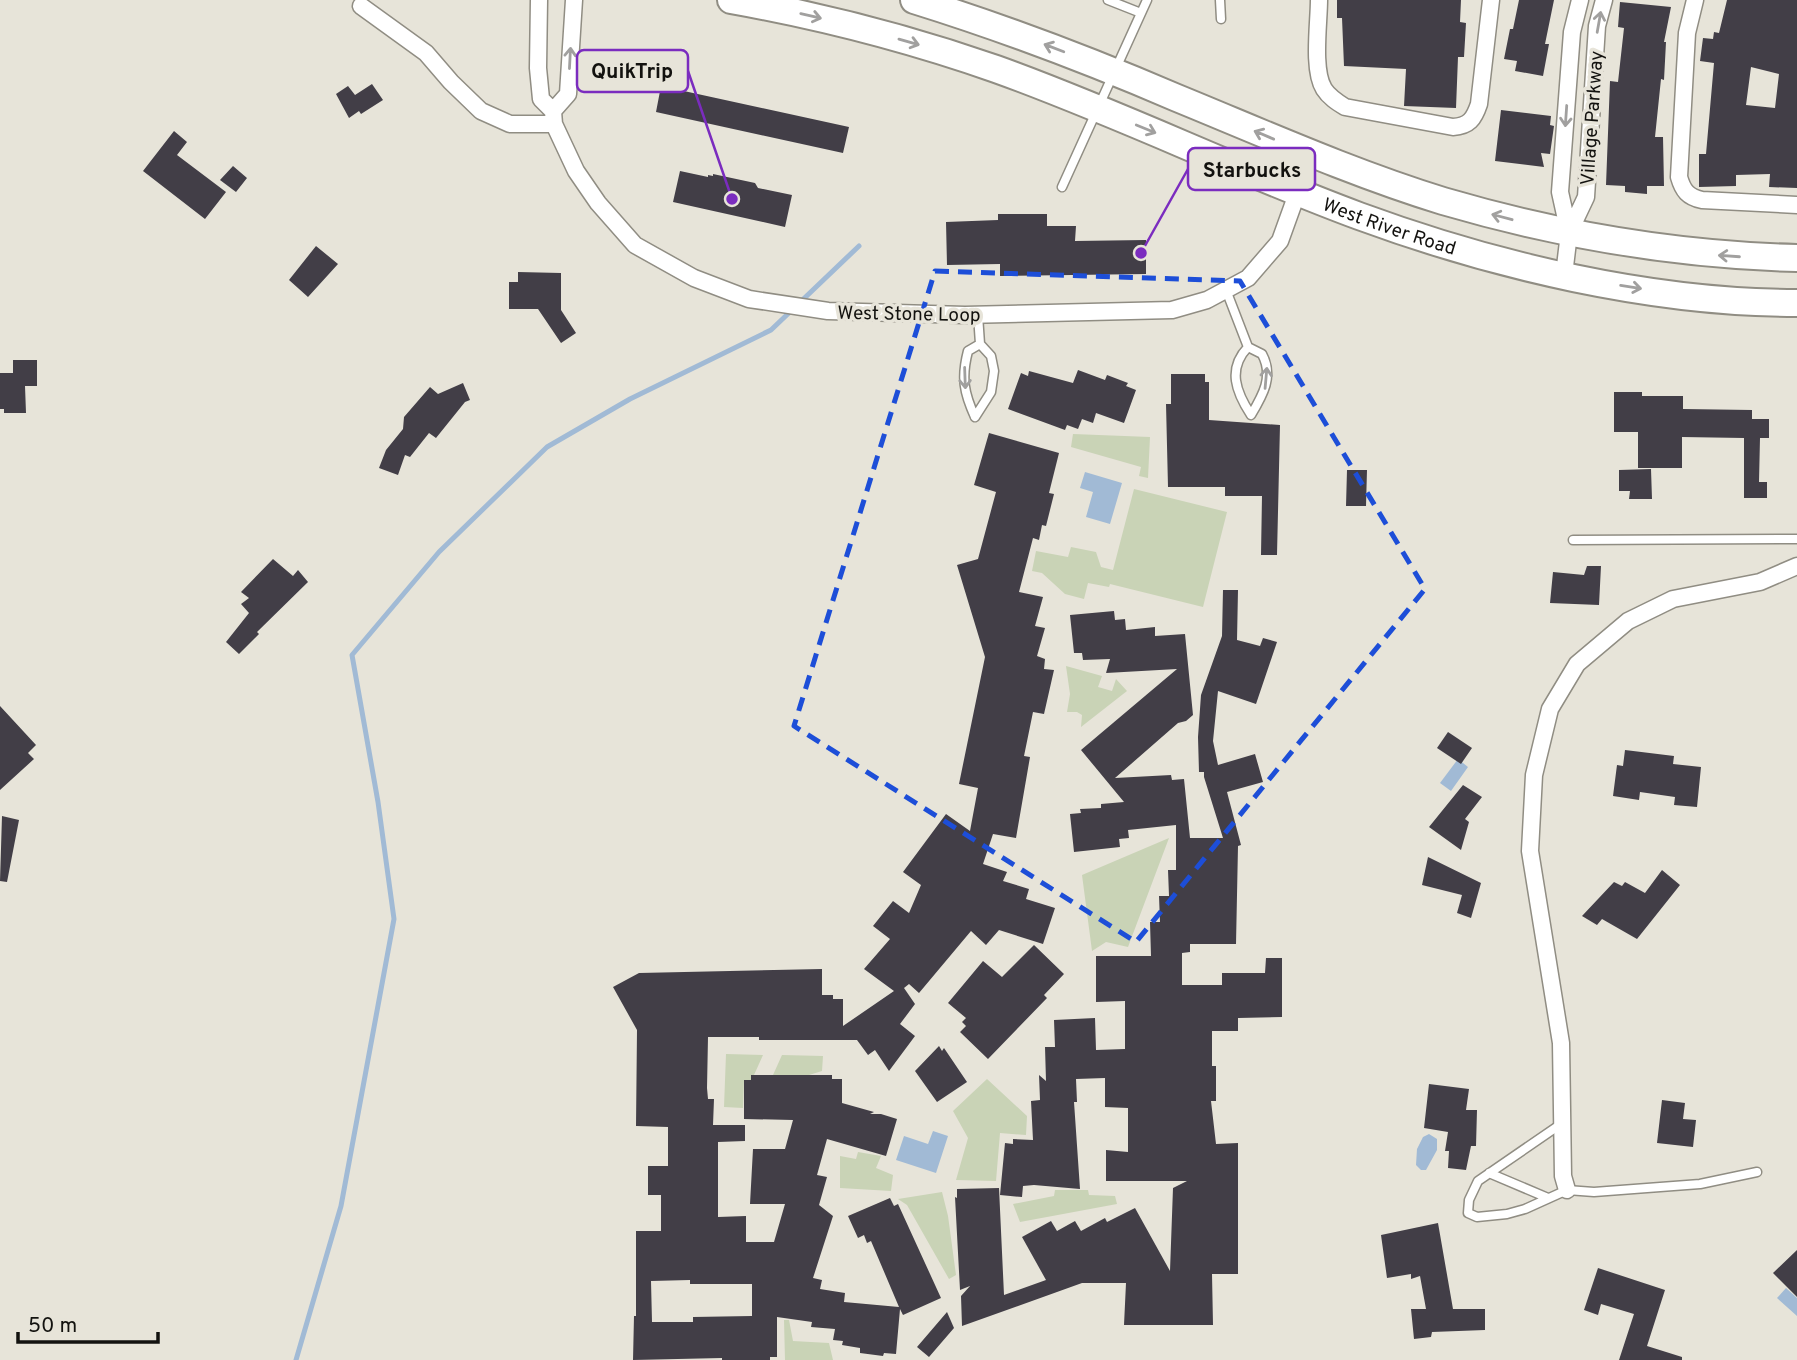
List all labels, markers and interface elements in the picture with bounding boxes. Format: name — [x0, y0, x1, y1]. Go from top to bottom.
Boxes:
one-way arrow — [799, 10, 822, 24]
one-way arrow — [1593, 11, 1606, 34]
one-way arrow — [898, 36, 920, 49]
one-way arrow — [1044, 40, 1066, 53]
one-way arrow — [563, 47, 576, 70]
callout: QuikTrip — [577, 50, 688, 92]
street label: Village Parkway — [1576, 50, 1610, 186]
text: QuikTrip — [591, 59, 673, 86]
one-way arrow — [1559, 104, 1572, 127]
one-way arrow — [1134, 123, 1156, 136]
one-way arrow — [1254, 127, 1276, 140]
callout: Starbucks — [1188, 148, 1315, 190]
text: Starbucks — [1203, 158, 1301, 185]
street label: West River Road — [1319, 193, 1459, 262]
one-way arrow — [1491, 210, 1514, 223]
one-way arrow — [1718, 249, 1741, 262]
one-way arrow — [1619, 281, 1642, 294]
street label: West Stone Loop — [837, 302, 981, 328]
one-way arrow — [958, 366, 971, 389]
one-way arrow — [1260, 367, 1273, 390]
scale bar — [18, 1300, 158, 1344]
text: 50 m — [28, 1313, 77, 1340]

